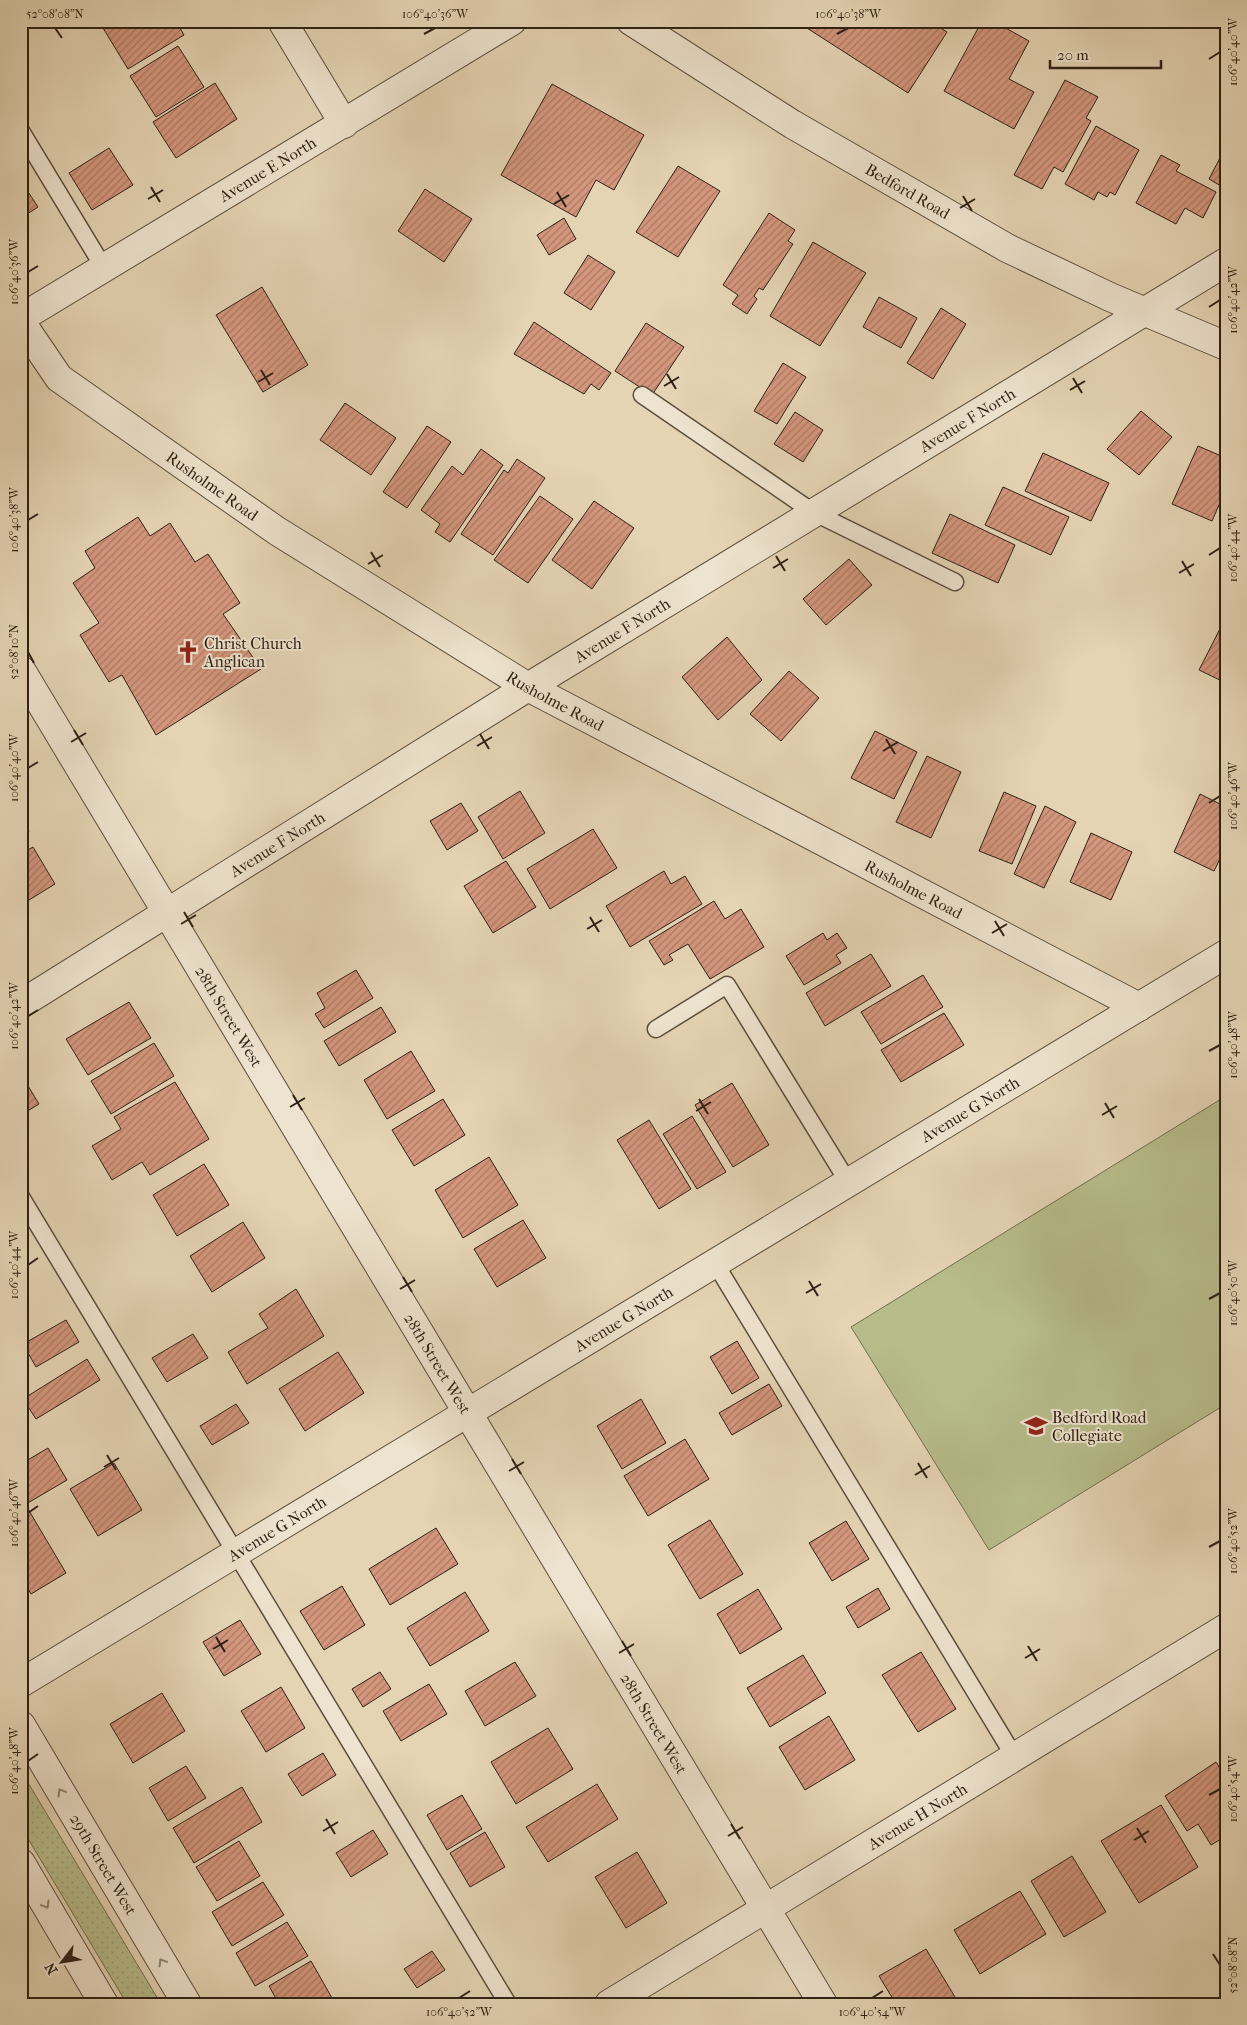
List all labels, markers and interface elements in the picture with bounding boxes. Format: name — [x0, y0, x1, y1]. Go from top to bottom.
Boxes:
text: 52°08'08"N — [26, 7, 84, 21]
text: 106°40'36"W — [402, 7, 469, 21]
text: 106°40'38"W — [815, 7, 882, 21]
text: 106°40'40"W — [1226, 17, 1240, 86]
scale bar — [1050, 38, 1161, 70]
text: 20 m — [1057, 46, 1089, 64]
street label: Avenue E North — [215, 133, 320, 206]
street label: Bedford Road — [862, 159, 954, 223]
text: 106°40'36"W — [7, 238, 21, 305]
text: 106°40'42"W — [1226, 265, 1240, 334]
street label: Avenue F North — [915, 384, 1019, 457]
street label: Rusholme Road — [162, 447, 262, 525]
text: 106°40'38"W — [7, 486, 21, 553]
text: 106°40'44"W — [1226, 512, 1240, 582]
street label: Avenue F North — [570, 594, 674, 667]
text: 52°08'10"N — [7, 624, 21, 680]
place label: Christ Church Anglican — [203, 634, 302, 671]
church icon: Christ Church Anglican — [175, 639, 201, 665]
street label: Rusholme Road — [503, 667, 607, 735]
text: 106°40'40"W — [7, 733, 21, 802]
text: 106°40'46"W — [1226, 761, 1240, 830]
street label: Avenue F North — [225, 807, 328, 882]
street label: Rusholme Road — [861, 856, 966, 923]
street label: 28th Street West — [191, 963, 266, 1071]
text: 106°40'42"W — [7, 981, 21, 1050]
text: 106°40'48"W — [1226, 1010, 1240, 1079]
street label: Avenue G North — [917, 1072, 1023, 1147]
text: 106°40'44"W — [7, 1229, 21, 1299]
text: 106°40'50"W — [1226, 1259, 1240, 1326]
street label: Avenue G North — [570, 1282, 676, 1356]
street label: 28th Street West — [400, 1310, 475, 1418]
place label: Bedford Road Collegiate — [1052, 1408, 1147, 1445]
school or university icon: Bedford Road Collegiate — [1023, 1413, 1049, 1439]
text: 106°40'46"W — [7, 1478, 21, 1547]
street label: Avenue G North — [224, 1492, 330, 1566]
text: 106°40'52"W — [1226, 1507, 1240, 1574]
street label: 28th Street West — [616, 1670, 692, 1778]
text: 106°40'48"W — [7, 1726, 21, 1795]
text: 106°40'54"W — [1226, 1754, 1240, 1822]
street label: Avenue H North — [864, 1779, 971, 1855]
one-way arrow — [58, 1788, 68, 1797]
street label: 29th Street West — [66, 1810, 141, 1919]
one-way arrow — [40, 1900, 50, 1909]
text: 52°08'08"N — [1226, 1936, 1240, 1994]
north arrow — [38, 1938, 88, 1988]
one-way arrow — [158, 1958, 168, 1967]
text: N — [41, 1959, 61, 1977]
text: 106°40'52"W — [426, 2005, 493, 2019]
text: 106°40'54"W — [839, 2005, 907, 2019]

